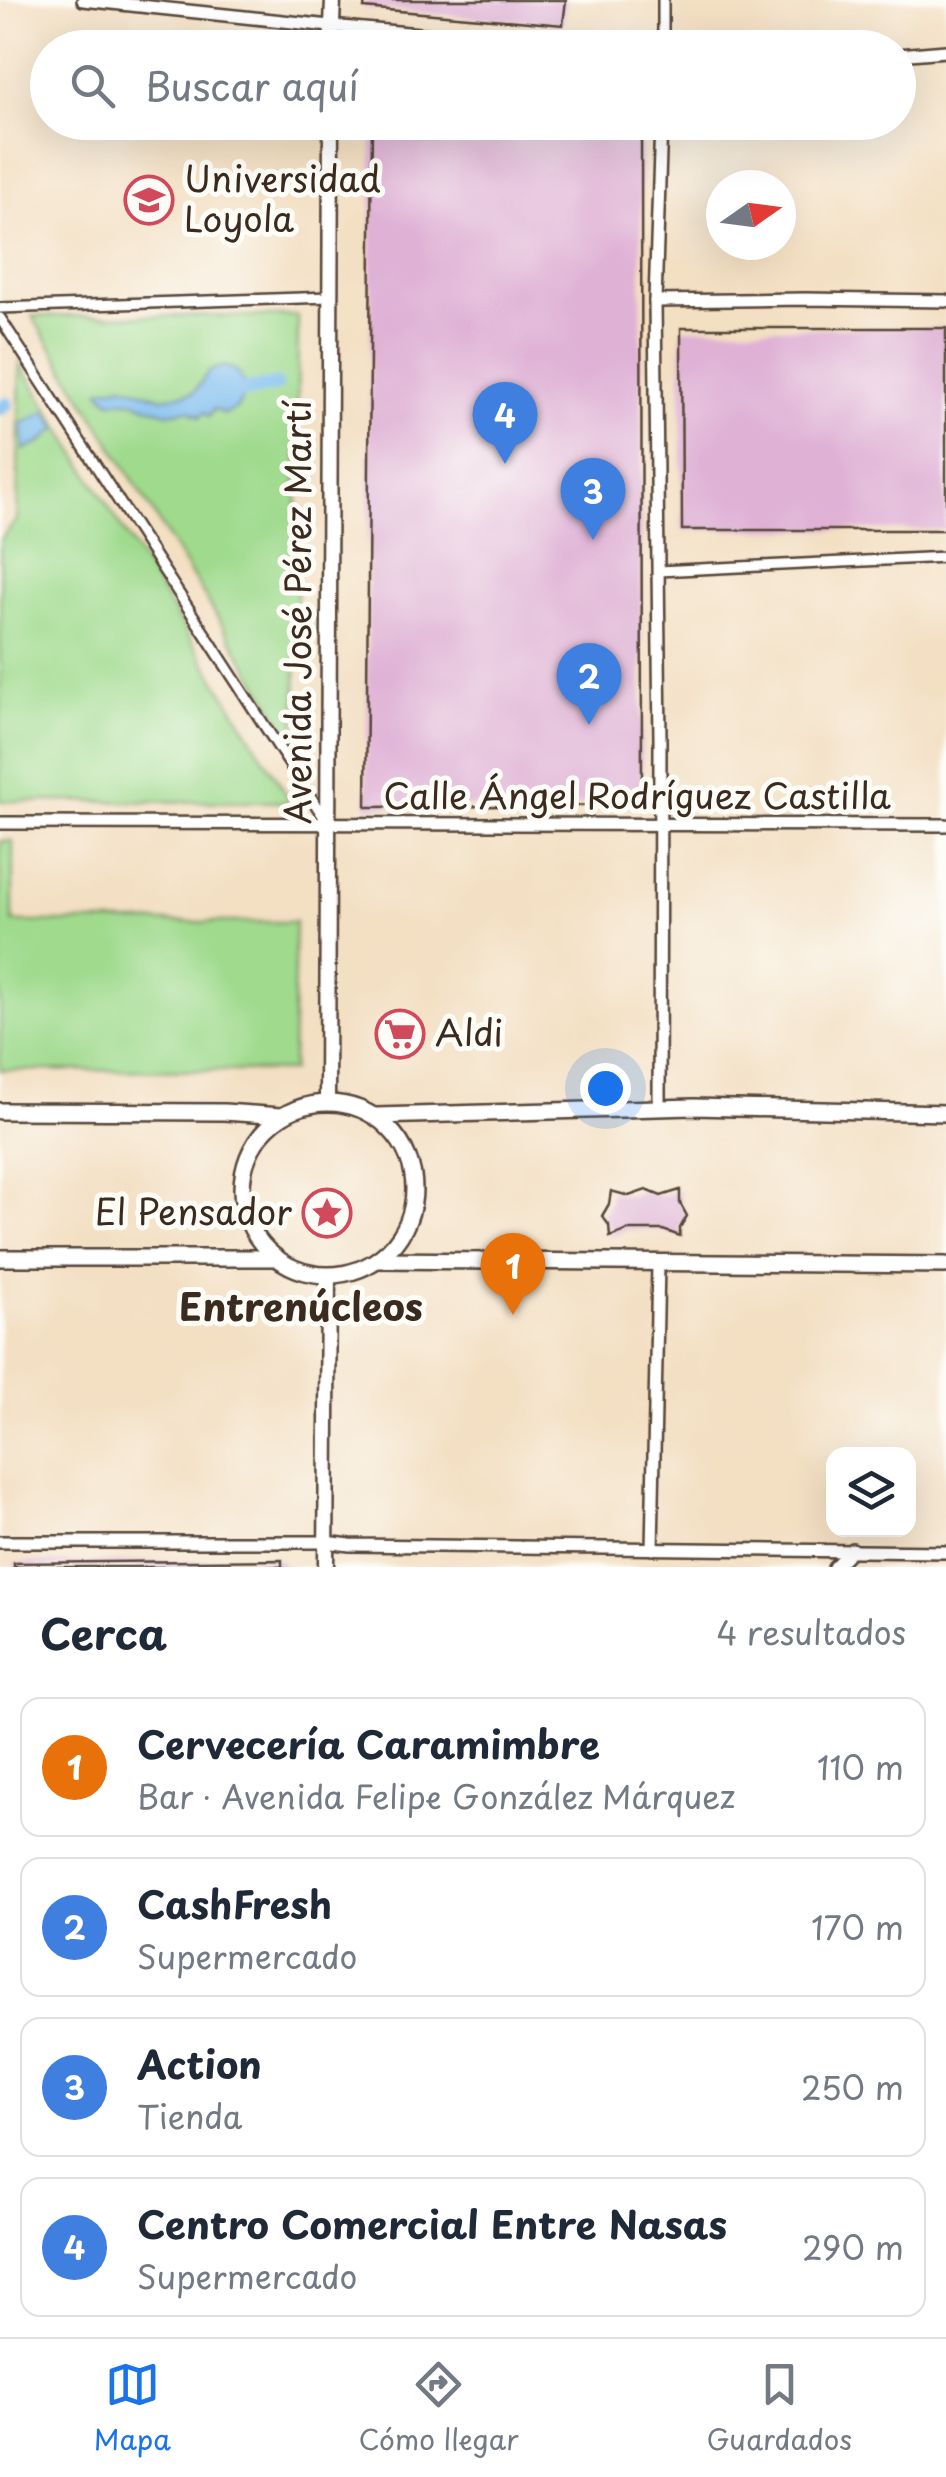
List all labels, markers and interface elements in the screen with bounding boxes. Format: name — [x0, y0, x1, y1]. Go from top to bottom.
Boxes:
search box — [30, 30, 916, 140]
text: Buscar aquí — [145, 57, 359, 114]
icon: search — [65, 58, 120, 113]
place label: Universidad Loyola — [184, 151, 381, 244]
north arrow — [706, 170, 796, 260]
school or university icon: Universidad Loyola — [123, 174, 175, 226]
pin: 4 — [472, 382, 538, 464]
street label: Avenida José Pérez Martí — [270, 400, 323, 824]
pin: 3 — [560, 458, 626, 540]
pin: 2 — [556, 642, 622, 725]
street label: Calle Ángel Rodríguez Castilla — [383, 768, 891, 821]
place label: Aldi — [435, 1005, 503, 1058]
supermarket icon: Aldi — [374, 1008, 426, 1060]
your location — [580, 1063, 631, 1114]
place label: El Pensador — [95, 1184, 292, 1237]
place icon: El Pensador — [301, 1187, 353, 1239]
pin: 1 — [480, 1232, 546, 1315]
district label: Entrenúcleos — [179, 1277, 423, 1334]
map controls — [826, 1447, 916, 1537]
button: layers — [826, 1447, 916, 1537]
text: Cerca — [40, 1601, 167, 1664]
text: 4 resultados — [717, 1608, 906, 1656]
text: Cervecería Caramimbre — [137, 1715, 600, 1772]
text: 1 — [67, 1743, 82, 1791]
text: 110 m — [817, 1743, 904, 1791]
text: Bar · Avenida Felipe González Márquez — [137, 1772, 735, 1820]
text: CashFresh — [137, 1875, 332, 1932]
text: 2 — [63, 1903, 86, 1951]
text: 170 m — [811, 1903, 904, 1951]
text: Supermercado — [137, 1932, 357, 1980]
text: Action — [137, 2035, 262, 2092]
text: 3 — [64, 2063, 85, 2111]
text: 250 m — [801, 2063, 904, 2111]
text: Tienda — [137, 2092, 242, 2140]
text: Centro Comercial Entre Nasas — [137, 2195, 727, 2252]
text: 4 — [64, 2223, 85, 2271]
text: 290 m — [802, 2223, 904, 2271]
text: Supermercado — [137, 2252, 357, 2300]
tab: Mapa — [94, 2357, 171, 2460]
tab: Cómo llegar — [359, 2357, 519, 2460]
tab: Guardados — [706, 2357, 852, 2460]

